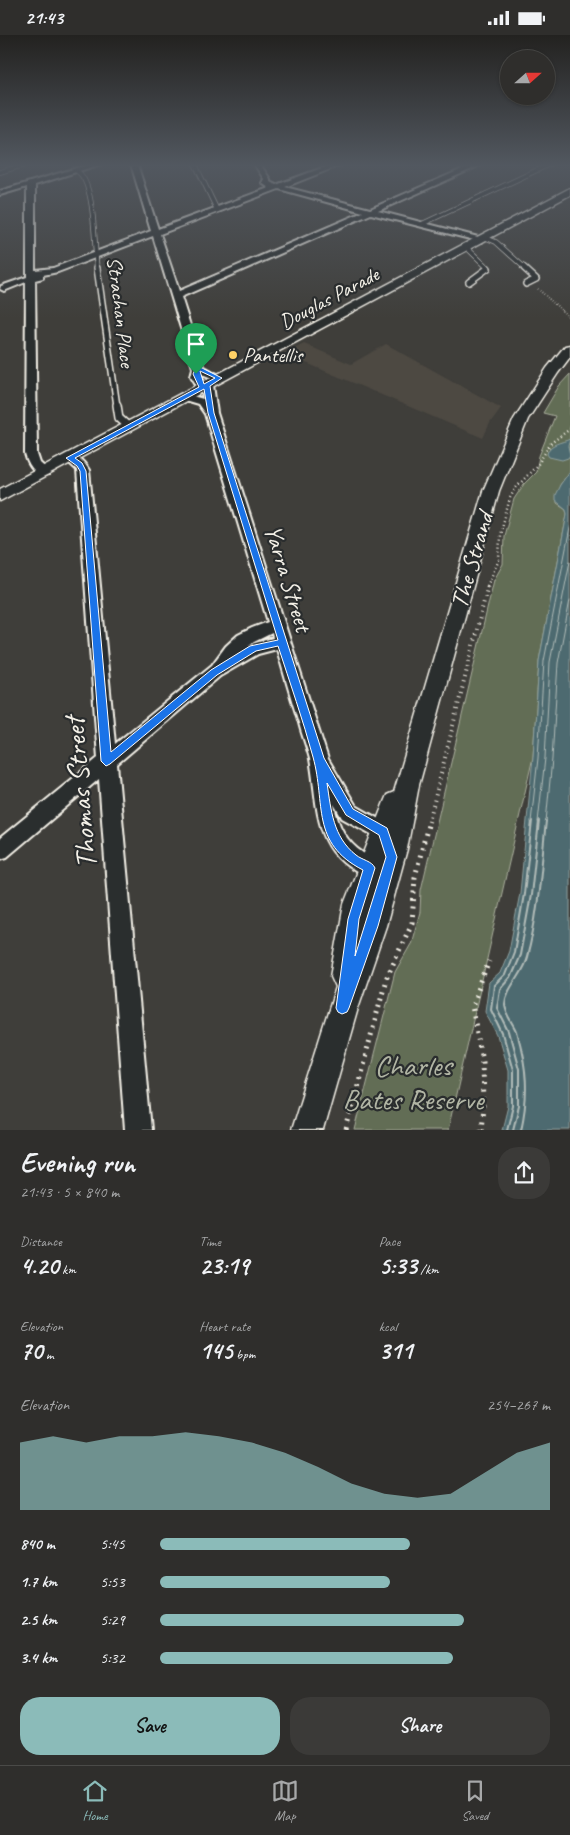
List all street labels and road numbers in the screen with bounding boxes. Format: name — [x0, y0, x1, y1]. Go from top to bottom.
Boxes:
street label: Strachan Place — [101, 255, 141, 371]
street label: Douglas Parade — [275, 260, 384, 335]
street label: The Strand — [443, 505, 502, 612]
street label: Yarra Street — [257, 521, 320, 638]
street label: Thomas Street — [54, 712, 106, 870]

